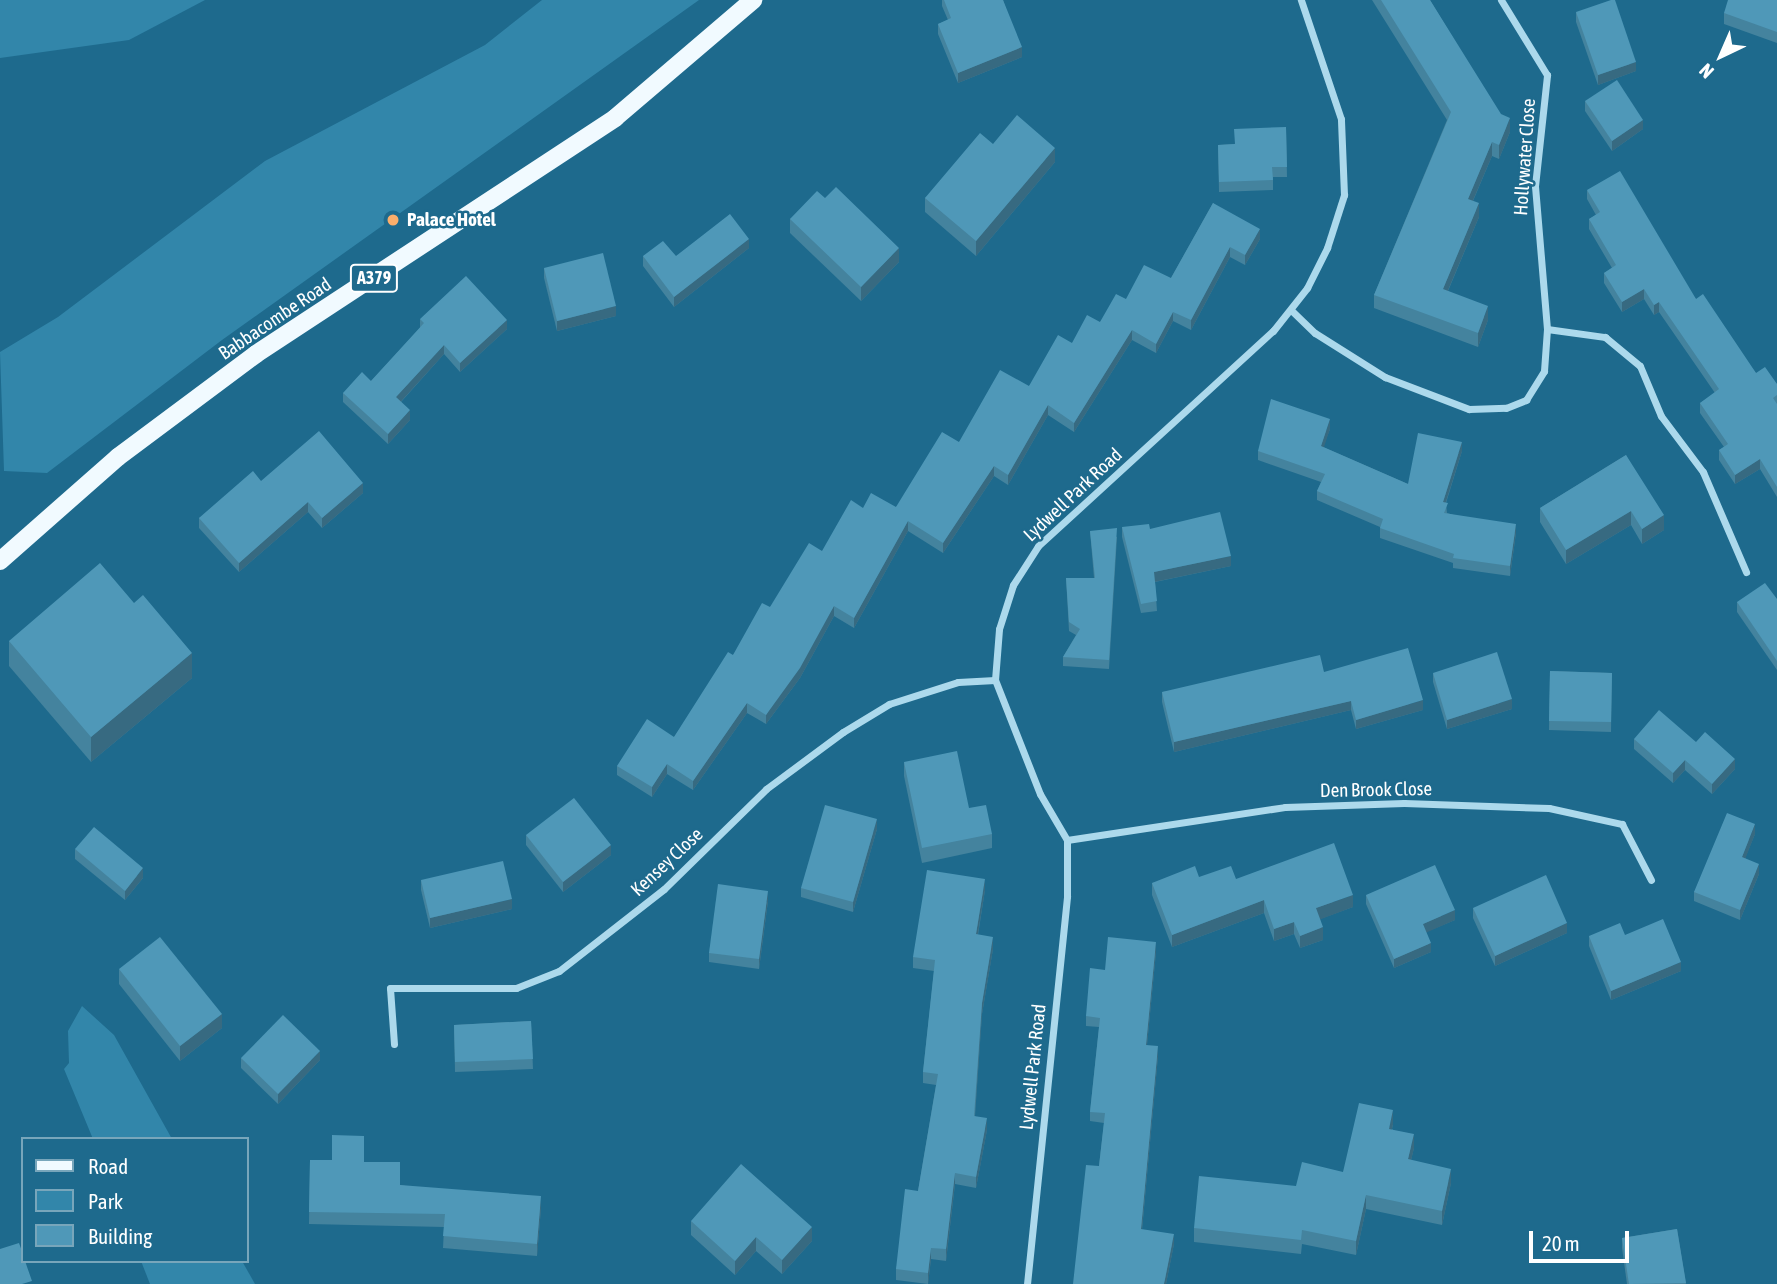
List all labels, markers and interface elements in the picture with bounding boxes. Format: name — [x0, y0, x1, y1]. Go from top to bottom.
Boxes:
north arrow — [1686, 21, 1756, 91]
text: N — [1695, 59, 1718, 83]
street label: Hollywater Close — [1510, 98, 1540, 216]
place label: Palace Hotel — [407, 209, 496, 231]
marker: Palace Hotel — [385, 212, 401, 228]
road number: A379 — [350, 264, 398, 292]
street label: Babbacombe Road — [214, 273, 336, 365]
street label: Lydwell Park Road — [1019, 444, 1127, 546]
street label: Den Brook Close — [1320, 778, 1432, 802]
street label: Kensey Close — [626, 823, 708, 901]
street label: Lydwell Park Road — [1015, 1003, 1051, 1131]
legend — [21, 1137, 248, 1263]
text: Road — [88, 1154, 128, 1178]
text: Park — [88, 1189, 123, 1213]
scale bar — [1532, 1218, 1632, 1262]
text: Building — [88, 1224, 152, 1248]
text: 20 m — [1542, 1231, 1580, 1255]

